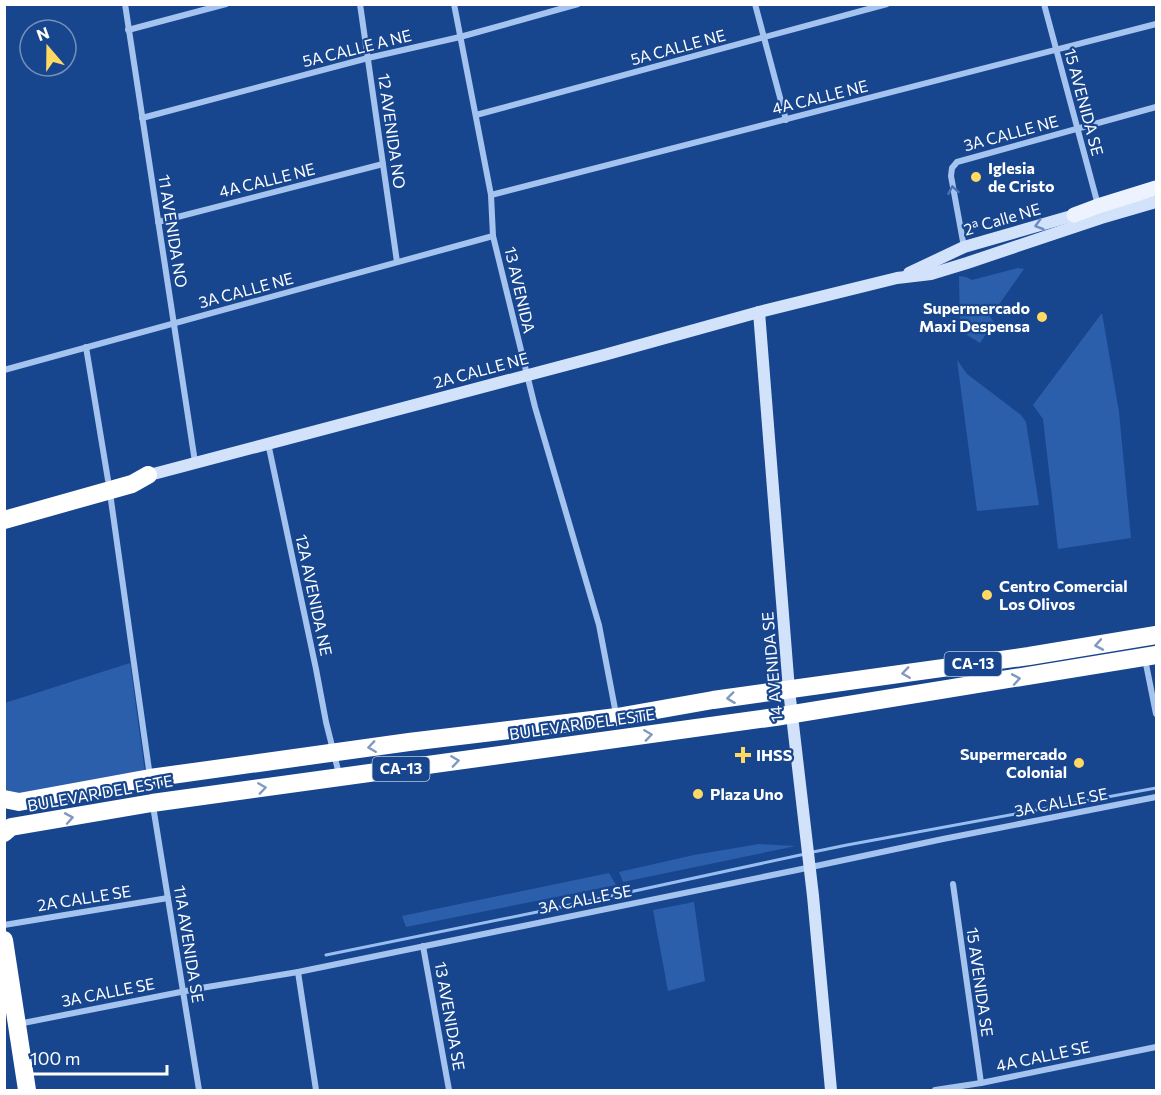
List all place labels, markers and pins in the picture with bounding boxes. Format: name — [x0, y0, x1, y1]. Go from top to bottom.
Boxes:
place label: Iglesia de Cristo — [988, 158, 1055, 195]
marker: Iglesia de Cristo — [969, 170, 983, 184]
place label: Supermercado Maxi Despensa — [919, 298, 1030, 335]
marker: Supermercado Maxi Despensa — [1035, 310, 1049, 324]
place label: Centro Comercial Los Olivos — [999, 576, 1128, 613]
marker: Centro Comercial Los Olivos — [980, 588, 994, 602]
place label: Supermercado Colonial — [960, 744, 1067, 781]
place label: IHSS — [756, 745, 793, 764]
marker: IHSS — [734, 746, 752, 764]
marker: Supermercado Colonial — [1072, 756, 1086, 770]
place label: Plaza Uno — [710, 784, 784, 803]
marker: Plaza Uno — [691, 787, 705, 801]

